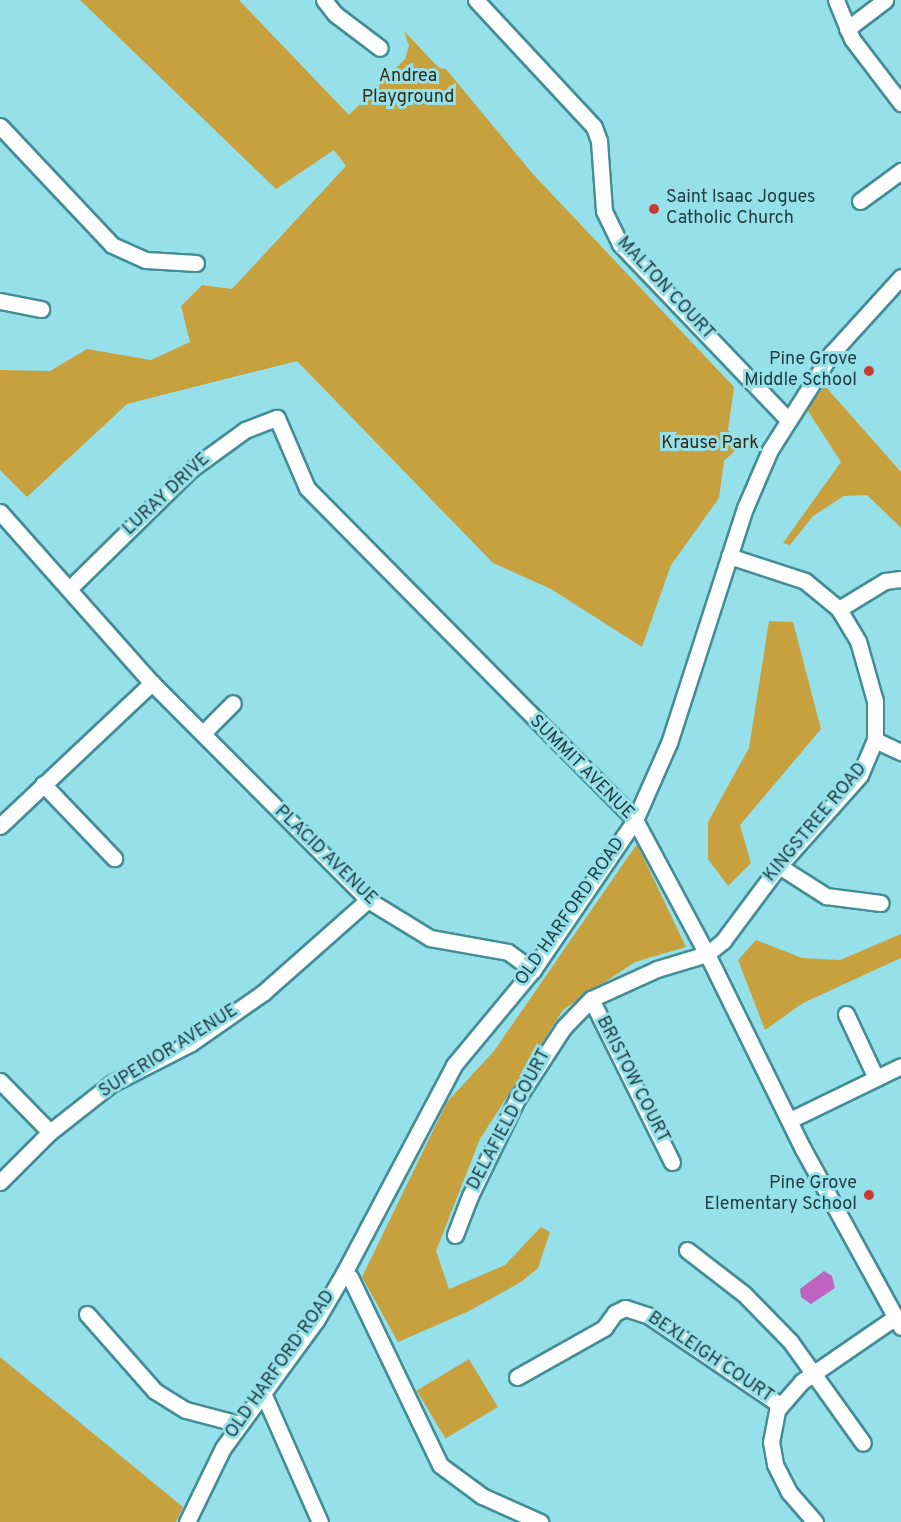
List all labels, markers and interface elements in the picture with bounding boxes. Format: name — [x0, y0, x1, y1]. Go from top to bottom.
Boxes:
park label: Andrea Playground — [362, 67, 454, 110]
place label: Saint Isaac Jogues Catholic Church — [666, 188, 816, 230]
marker: Saint Isaac Jogues Catholic Church — [647, 202, 661, 216]
street label: MALTON COURT — [612, 233, 718, 345]
place label: Pine Grove Middle School — [744, 350, 857, 392]
marker: Pine Grove Middle School — [862, 364, 876, 378]
park label: Krause Park — [661, 433, 759, 455]
street label: LURAY DRIVE — [119, 449, 215, 541]
street label: SUMMIT AVENUE — [524, 711, 638, 825]
street label: KINGSTREE ROAD — [760, 759, 872, 887]
street label: PLACID AVENUE — [269, 801, 381, 911]
street label: OLD HARFORD ROAD — [512, 834, 630, 990]
street label: SUPERIOR AVENUE — [95, 1000, 243, 1104]
street label: BRISTOW COURT — [591, 1013, 673, 1147]
street label: DELAFIELD COURT — [464, 1046, 556, 1194]
place label: Pine Grove Elementary School — [704, 1174, 857, 1216]
marker: Pine Grove Elementary School — [862, 1188, 876, 1202]
street label: OLD HARFORD ROAD — [222, 1287, 340, 1443]
street label: BEXLEIGH COURT — [643, 1308, 777, 1408]

